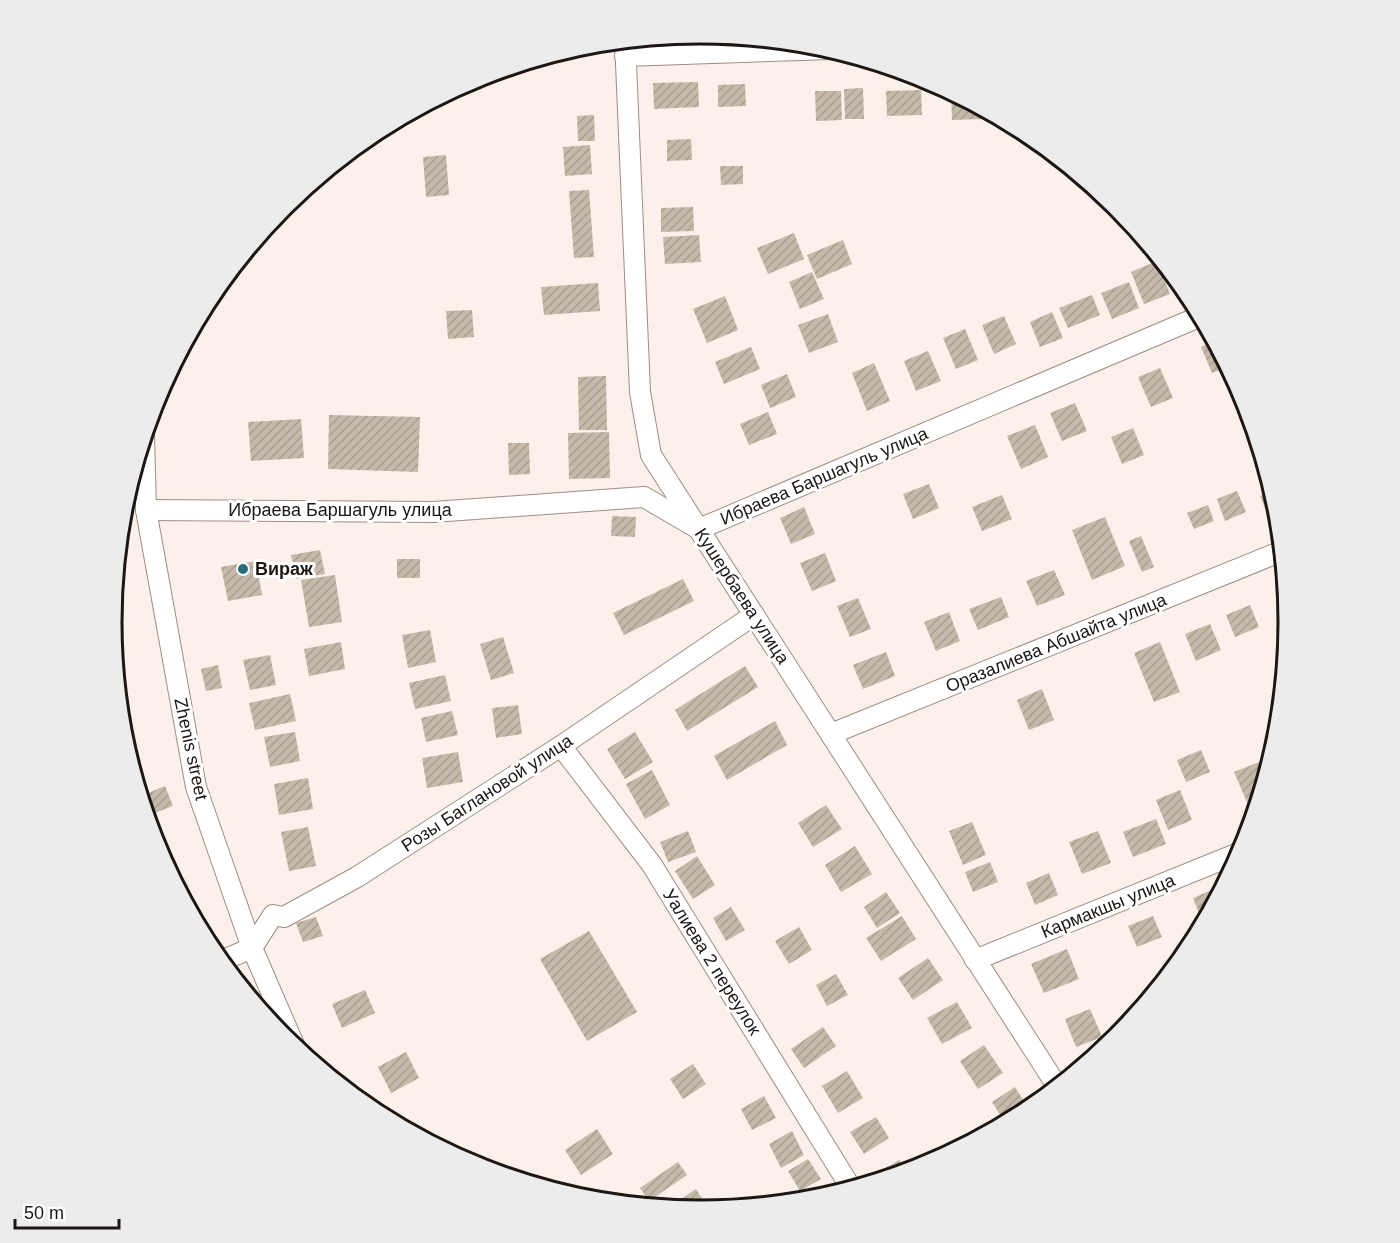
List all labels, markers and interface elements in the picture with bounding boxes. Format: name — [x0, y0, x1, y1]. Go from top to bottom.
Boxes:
street label: Ибраева Баршагуль улица — [717, 423, 932, 529]
street label: Ибраева Баршагуль улица — [228, 500, 453, 520]
street label: Кушербаева улица — [691, 524, 794, 668]
place label: Вираж — [255, 559, 313, 579]
marker: Вираж — [236, 562, 250, 576]
street label: Оразалиева Абшайта улица — [943, 589, 1170, 697]
street label: Zhenis street — [170, 696, 212, 802]
street label: Розы Баглановой улица — [398, 730, 577, 856]
street label: Кармакшы улица — [1038, 870, 1179, 942]
street label: Уалиева 2 переулок — [659, 885, 765, 1039]
scale bar — [15, 1192, 118, 1230]
text: 50 m — [24, 1203, 64, 1223]

